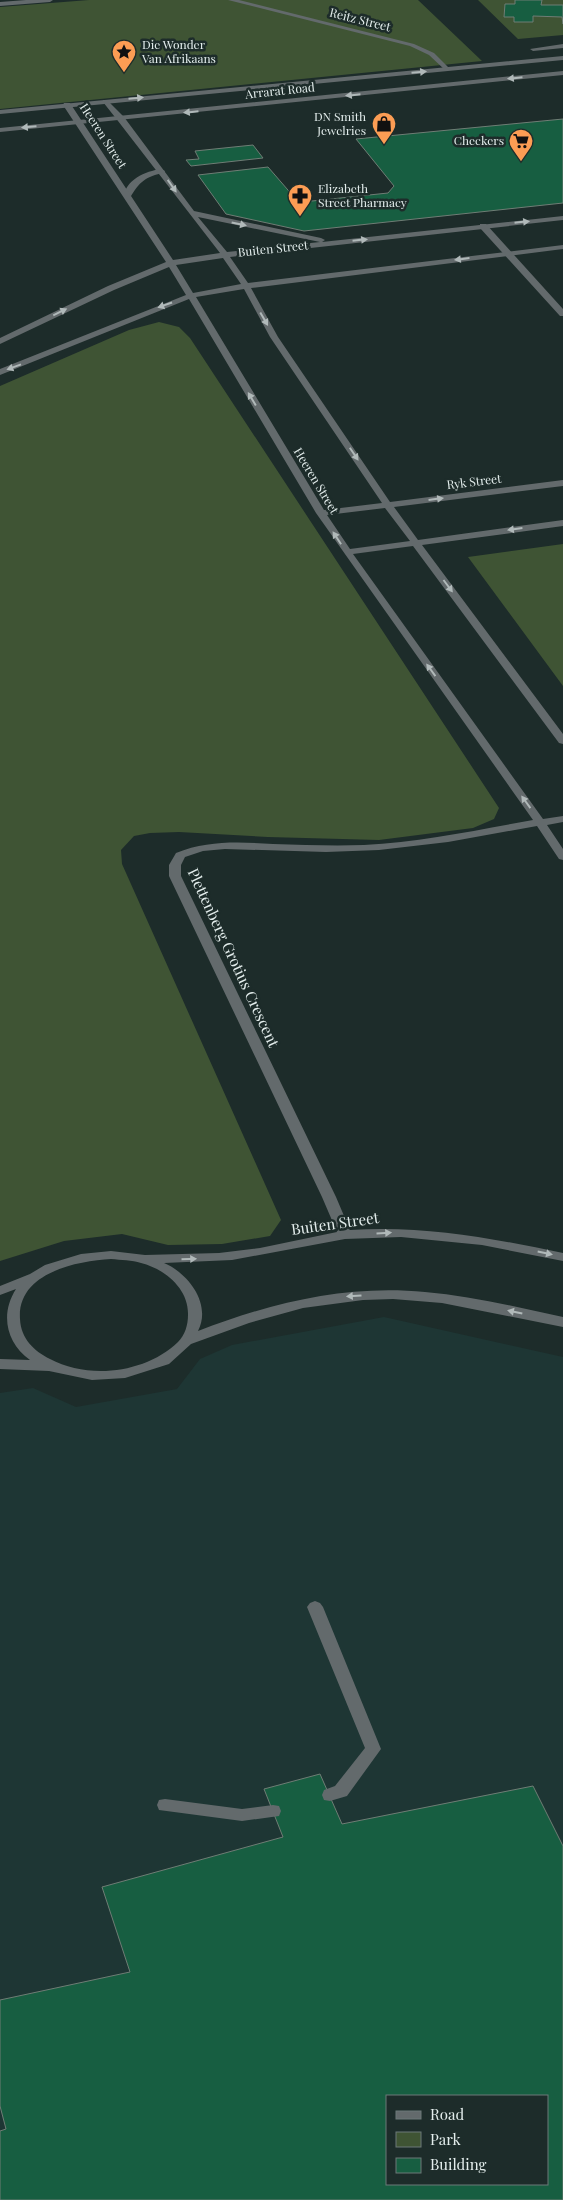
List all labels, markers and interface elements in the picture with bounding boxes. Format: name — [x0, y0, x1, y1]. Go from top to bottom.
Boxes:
street label: Reitz Street — [328, 4, 393, 35]
place label: Die Wonder Van Afrikaans — [141, 36, 216, 66]
place icon: Die Wonder Van Afrikaans — [111, 39, 137, 73]
one-way arrow — [412, 68, 428, 76]
one-way arrow — [506, 75, 522, 83]
street label: Arrarat Road — [243, 78, 315, 102]
one-way arrow — [345, 91, 361, 99]
one-way arrow — [128, 94, 144, 102]
street label: Heeren Street — [77, 100, 131, 172]
one-way arrow — [183, 108, 199, 116]
place label: DN Smith Jewelries — [314, 108, 366, 138]
shop icon: DN Smith Jewelries — [371, 111, 397, 145]
one-way arrow — [21, 124, 37, 132]
supermarket icon: Checkers — [508, 128, 534, 162]
place label: Checkers — [454, 132, 504, 148]
one-way arrow — [167, 179, 177, 192]
place label: Elizabeth Street Pharmacy — [318, 180, 407, 210]
pharmacy icon: Elizabeth Street Pharmacy — [287, 183, 313, 217]
one-way arrow — [514, 218, 530, 226]
one-way arrow — [231, 220, 247, 228]
street label: Buiten Street — [237, 236, 310, 260]
one-way arrow — [352, 236, 368, 244]
one-way arrow — [454, 255, 470, 263]
one-way arrow — [157, 302, 172, 309]
one-way arrow — [53, 308, 67, 316]
one-way arrow — [259, 313, 268, 326]
one-way arrow — [7, 364, 22, 371]
one-way arrow — [248, 393, 257, 406]
street label: Heeren Street — [291, 444, 343, 517]
one-way arrow — [349, 448, 358, 461]
street label: Ryk Street — [446, 470, 503, 492]
one-way arrow — [429, 495, 445, 503]
one-way arrow — [506, 525, 522, 533]
one-way arrow — [333, 531, 342, 544]
one-way arrow — [443, 579, 454, 592]
one-way arrow — [426, 663, 436, 677]
one-way arrow — [521, 796, 531, 809]
street label: Plettenberg Grotius Crescent — [184, 865, 285, 1051]
street label: Buiten Street — [290, 1207, 381, 1239]
one-way arrow — [377, 1229, 393, 1237]
one-way arrow — [537, 1249, 552, 1257]
one-way arrow — [181, 1255, 197, 1263]
one-way arrow — [346, 1292, 362, 1300]
one-way arrow — [508, 1308, 523, 1316]
legend — [386, 2095, 548, 2185]
text: Road — [430, 2104, 464, 2124]
text: Park — [430, 2129, 462, 2149]
text: Building — [430, 2154, 487, 2174]

